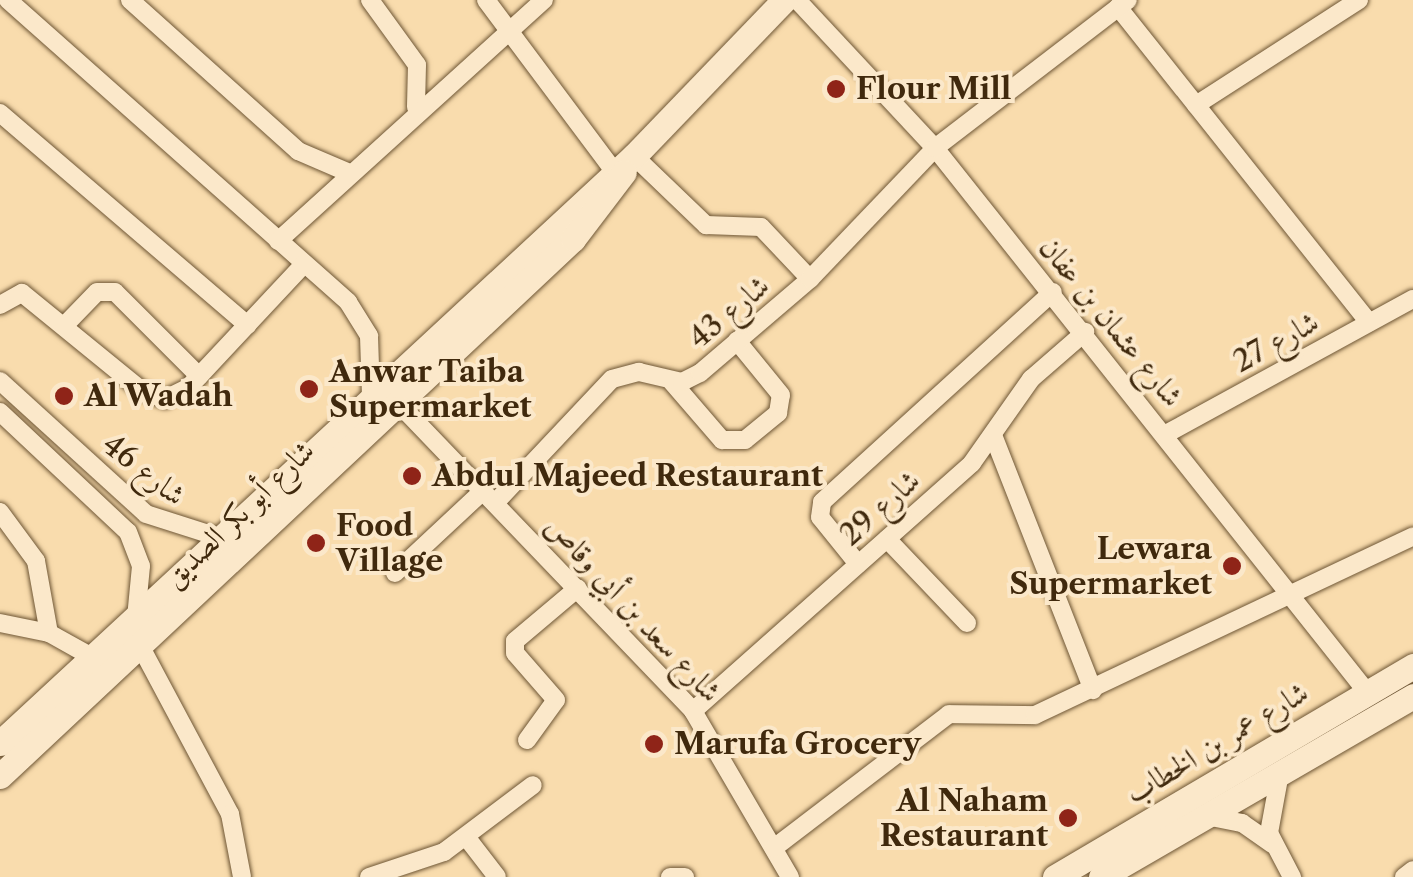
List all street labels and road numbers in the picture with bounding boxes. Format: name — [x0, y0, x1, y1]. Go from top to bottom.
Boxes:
street label: شارع عثمان بن عفان — [1032, 230, 1190, 414]
street label: شارع 43 — [681, 268, 777, 356]
street label: شارع 27 — [1227, 304, 1325, 380]
street label: شارع 46 — [95, 427, 193, 513]
street label: شارع أبو بكر الصديق — [156, 433, 322, 595]
street label: شارع 29 — [833, 463, 927, 553]
street label: شارع سعد بن أبي وقاص — [537, 508, 729, 710]
street label: شارع عمر بن الخطاب — [1119, 674, 1315, 812]

